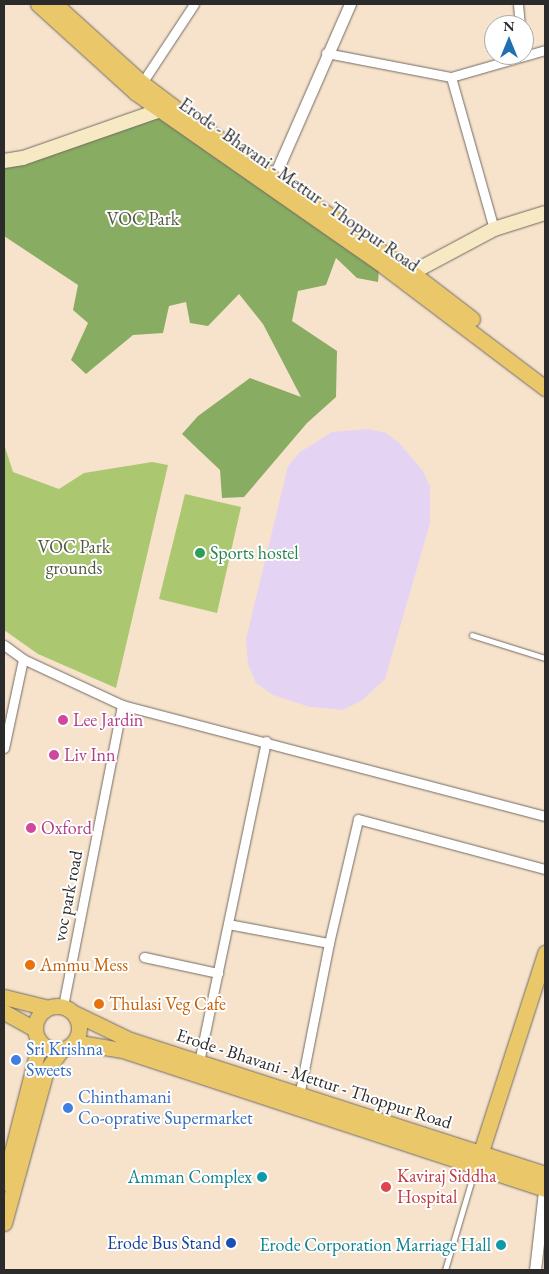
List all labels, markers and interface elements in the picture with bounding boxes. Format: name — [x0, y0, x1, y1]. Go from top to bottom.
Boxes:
north arrow — [484, 15, 534, 65]
text: N — [503, 17, 515, 35]
street label: Erode - Bhavani - Mettur - Thoppur Road — [175, 93, 423, 277]
park label: VOC Park — [107, 208, 179, 230]
park label: VOC Park grounds — [38, 537, 110, 580]
place label: Sports hostel — [210, 542, 299, 564]
marker: Sports hostel — [194, 547, 206, 559]
place label: Lee Jardin — [73, 709, 143, 731]
marker: Lee Jardin — [57, 714, 69, 726]
place label: Liv Inn — [64, 744, 116, 766]
marker: Liv Inn — [48, 749, 60, 761]
place label: Oxford — [41, 817, 92, 839]
marker: Oxford — [25, 822, 37, 834]
street label: voc park road — [49, 849, 87, 943]
place label: Ammu Mess — [40, 954, 128, 976]
marker: Ammu Mess — [24, 959, 36, 971]
place label: Thulasi Veg Cafe — [109, 993, 226, 1015]
marker: Thulasi Veg Cafe — [93, 998, 105, 1010]
street label: Erode - Bhavani - Mettur - Thoppur Road — [174, 1024, 454, 1134]
place label: Sri Krishna Sweets — [26, 1039, 103, 1082]
marker: Sri Krishna Sweets — [10, 1054, 22, 1066]
place label: Chinthamani Co-oprative Supermarket — [78, 1087, 253, 1130]
marker: Chinthamani Co-oprative Supermarket — [62, 1102, 74, 1114]
place label: Amman Complex — [128, 1166, 252, 1188]
place label: Kaviraj Siddha Hospital — [397, 1166, 497, 1208]
marker: Amman Complex — [256, 1171, 268, 1183]
marker: Kaviraj Siddha Hospital — [379, 1180, 393, 1194]
place label: Erode Bus Stand — [107, 1232, 221, 1254]
place label: Erode Corporation Marriage Hall — [259, 1234, 491, 1256]
marker: Erode Bus Stand — [225, 1237, 237, 1249]
marker: Erode Corporation Marriage Hall — [495, 1239, 507, 1251]

